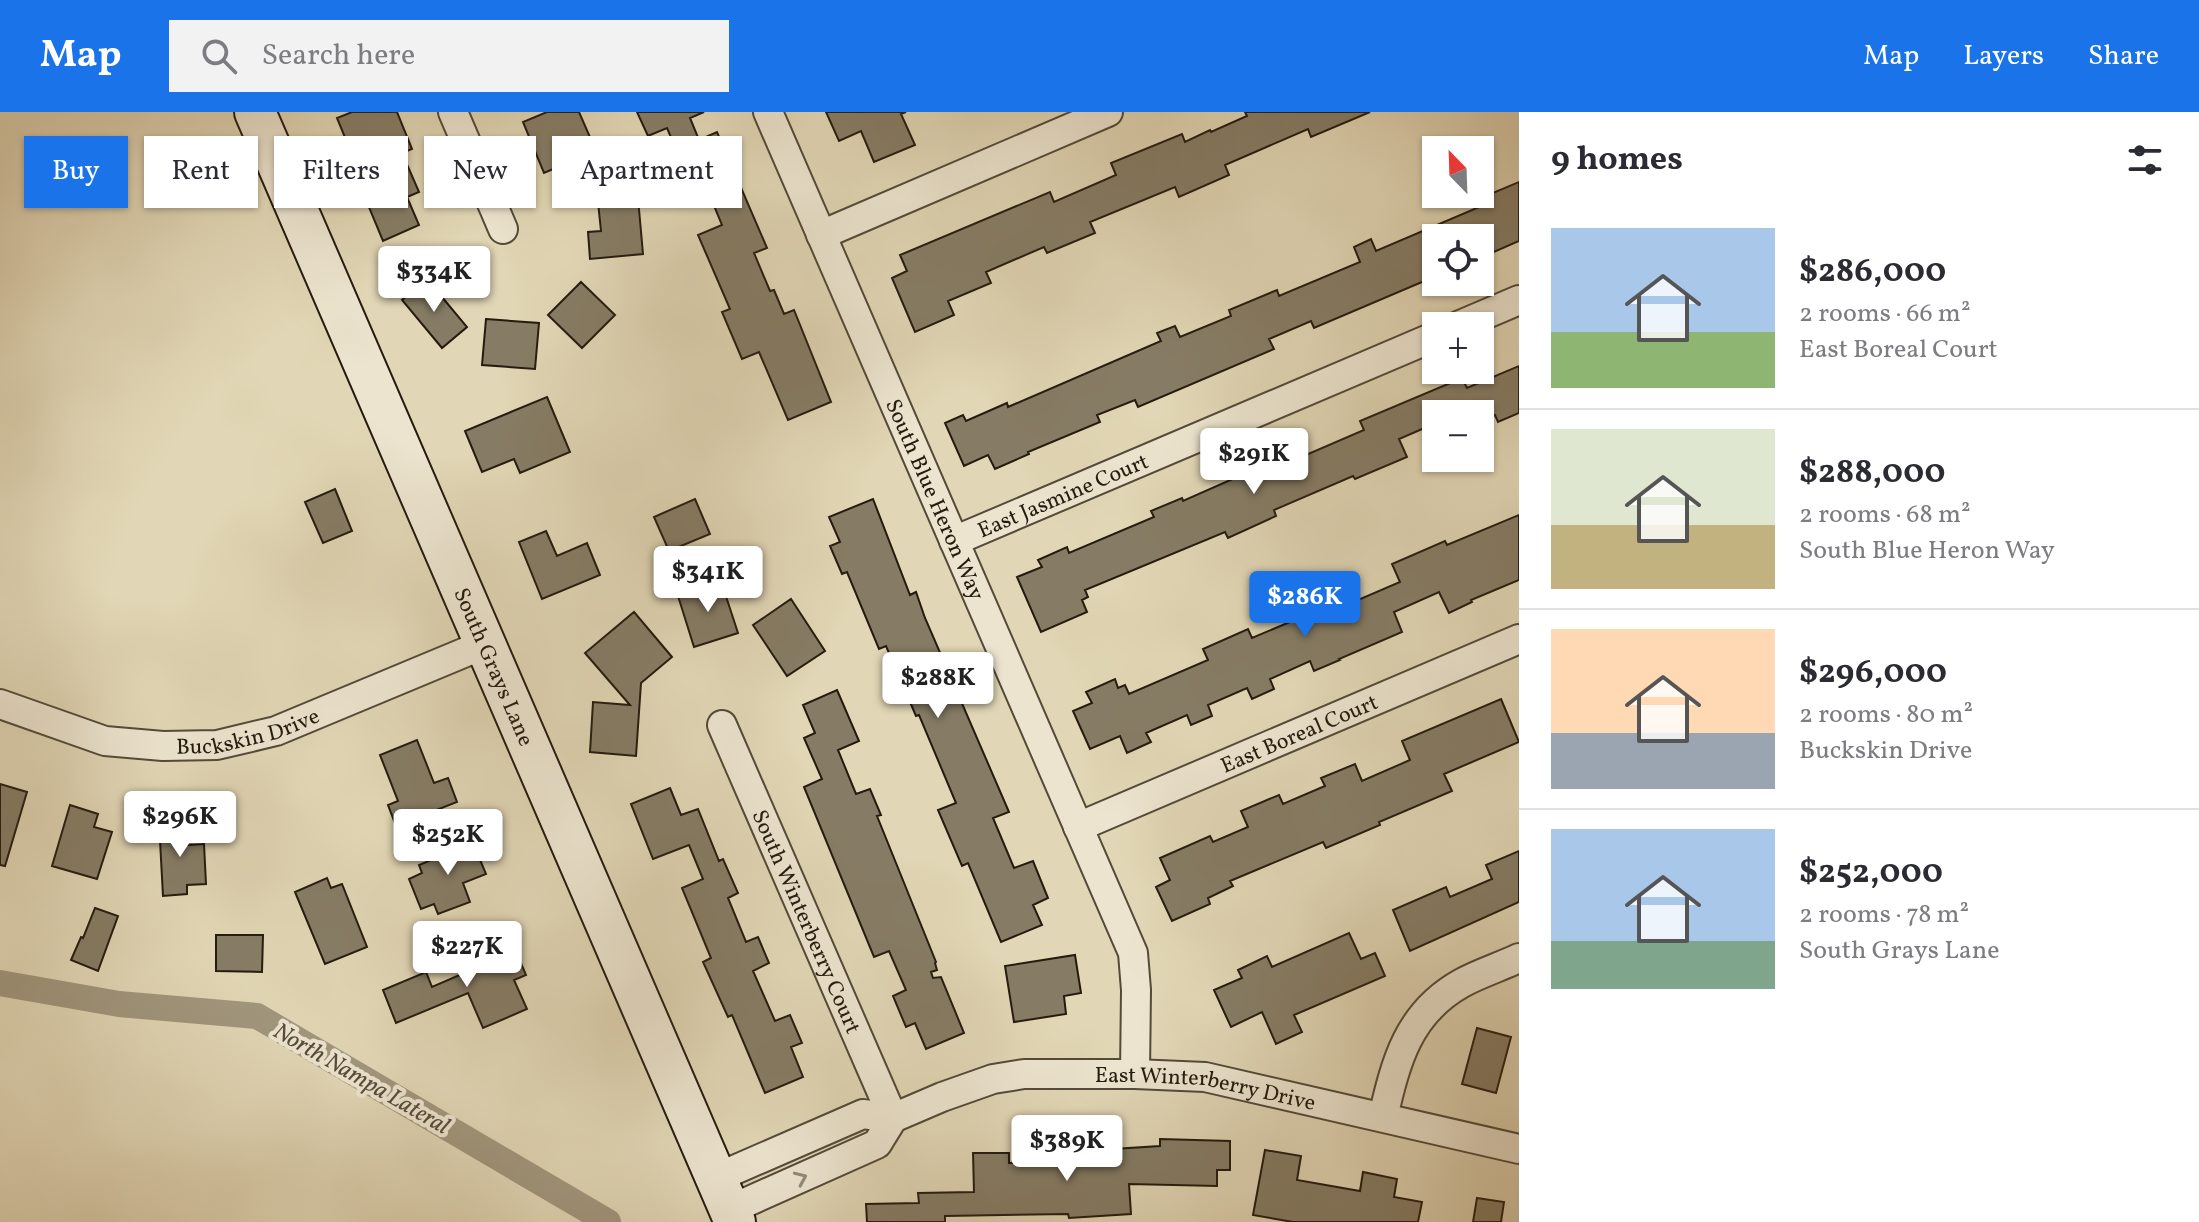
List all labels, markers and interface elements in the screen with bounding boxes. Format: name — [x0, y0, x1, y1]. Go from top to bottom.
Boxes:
search box — [169, 20, 729, 92]
text: Map — [40, 30, 121, 83]
icon: search — [197, 34, 241, 78]
text: Search here — [261, 35, 415, 77]
text: Map — [1863, 37, 1919, 76]
text: Layers — [1963, 37, 2044, 76]
text: Share — [2088, 37, 2159, 76]
chip: Buy — [24, 136, 128, 208]
chip: Rent — [144, 136, 258, 208]
chip: Filters — [274, 136, 408, 208]
chip: New — [424, 136, 536, 208]
chip: Apartment — [552, 136, 742, 208]
north arrow — [1422, 136, 1494, 208]
map controls — [1422, 136, 1494, 472]
text: 9 homes — [1551, 137, 1683, 184]
icon: filters — [2123, 138, 2167, 182]
button: locate — [1422, 224, 1494, 296]
pin: $334K — [378, 246, 490, 314]
text: $286,000 — [1799, 249, 1946, 296]
text: $334K — [396, 254, 472, 290]
icon: home — [1615, 260, 1711, 356]
text: 2 rooms · 66 m² — [1799, 296, 1971, 332]
button: + — [1422, 312, 1494, 384]
text: East Boreal Court — [1799, 332, 1998, 368]
street label: South Blue Heron Way — [876, 395, 991, 606]
button: − — [1422, 400, 1494, 472]
pin: $291K — [1198, 428, 1310, 496]
text: $291K — [1218, 436, 1290, 472]
street label: East Jasmine Court — [973, 447, 1154, 547]
text: $288,000 — [1799, 450, 1946, 497]
icon: home — [1615, 461, 1711, 557]
text: 2 rooms · 68 m² — [1799, 497, 1971, 533]
text: South Blue Heron Way — [1799, 533, 2055, 569]
pin: $341K — [652, 546, 764, 614]
text: $341K — [672, 554, 744, 590]
pin: $286K — [1249, 571, 1361, 639]
text: $286K — [1267, 579, 1343, 615]
street label: South Grays Lane — [445, 583, 540, 751]
text: $296,000 — [1799, 650, 1947, 697]
pin: $288K — [882, 652, 994, 720]
text: $288K — [900, 660, 976, 696]
icon: home — [1615, 661, 1711, 757]
street label: East Boreal Court — [1216, 688, 1383, 782]
text: 2 rooms · 80 m² — [1799, 697, 1973, 733]
street label: Buckskin Drive — [176, 702, 325, 764]
text: Buckskin Drive — [1799, 733, 1972, 769]
pin: $296K — [124, 791, 236, 859]
text: $296K — [142, 799, 218, 835]
street label: South Winterberry Court — [743, 805, 868, 1039]
pin: $252K — [392, 809, 504, 877]
text: $252K — [412, 817, 484, 853]
text: $252,000 — [1799, 850, 1943, 897]
icon: home — [1615, 861, 1711, 957]
text: 2 rooms · 78 m² — [1799, 897, 1969, 933]
pin: $227K — [411, 921, 523, 989]
text: $227K — [431, 929, 503, 965]
text: South Grays Lane — [1799, 933, 2000, 969]
water label: North Nampa Lateral — [266, 1015, 456, 1144]
street label: East Winterberry Drive — [1095, 1061, 1318, 1120]
pin: $389K — [1011, 1115, 1123, 1183]
text: $389K — [1029, 1123, 1105, 1159]
one-way arrow — [792, 1172, 807, 1188]

